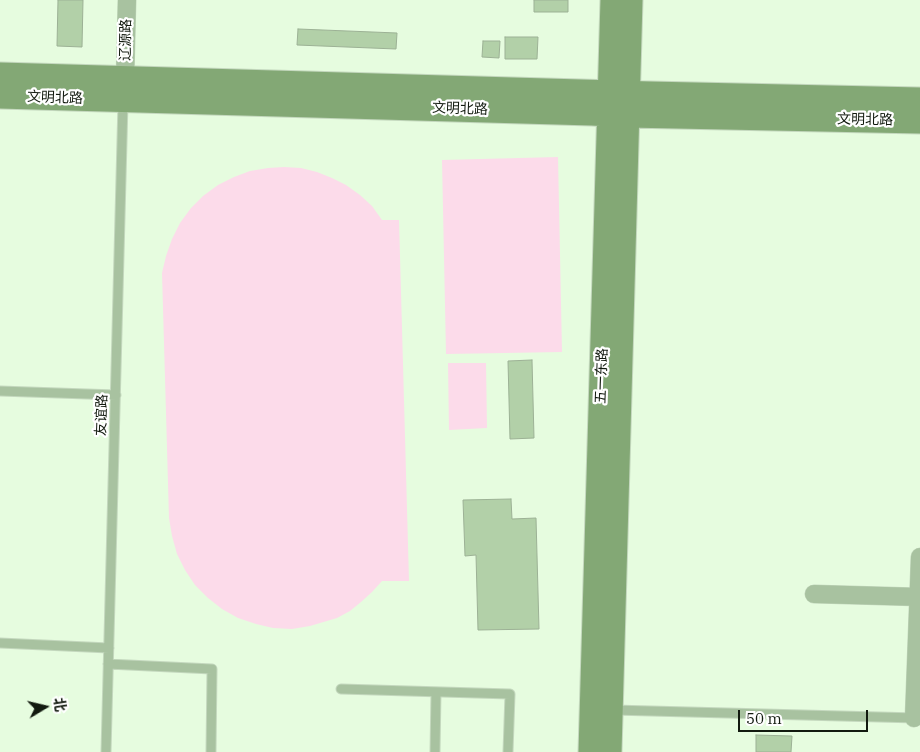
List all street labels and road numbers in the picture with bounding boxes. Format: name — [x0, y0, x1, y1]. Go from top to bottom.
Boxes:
street label: 辽源路 — [117, 19, 135, 61]
street label: 文明北路 — [27, 89, 83, 107]
street label: 文明北路 — [432, 100, 488, 118]
street label: 文明北路 — [837, 111, 893, 129]
street label: 五一东路 — [593, 348, 611, 404]
street label: 友谊路 — [93, 394, 111, 436]

